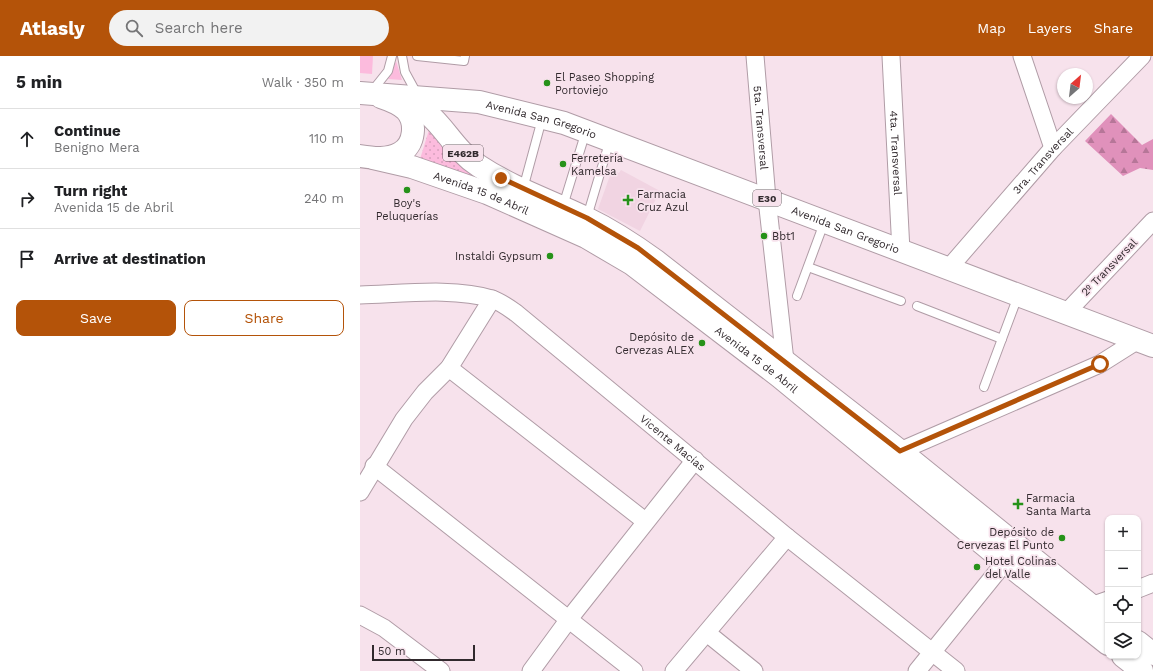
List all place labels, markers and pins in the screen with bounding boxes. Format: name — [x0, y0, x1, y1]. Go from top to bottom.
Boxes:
place label: El Paseo Shopping Portoviejo — [555, 71, 654, 97]
marker: El Paseo Shopping Portoviejo — [542, 78, 552, 88]
place label: Ferretería Kamelsa — [571, 152, 623, 178]
marker: Ferretería Kamelsa — [558, 159, 568, 169]
marker: Boy's Peluquerías — [402, 185, 412, 195]
place label: Farmacia Cruz Azul — [637, 188, 689, 214]
marker: Farmacia Cruz Azul — [622, 194, 634, 206]
place label: Boy's Peluquerías — [376, 197, 438, 223]
place label: Bbt1 — [772, 230, 795, 243]
marker: Bbt1 — [759, 231, 769, 241]
place label: Instaldi Gypsum — [455, 250, 542, 263]
marker: Instaldi Gypsum — [545, 251, 555, 261]
place label: Depósito de Cervezas ALEX — [615, 331, 694, 357]
marker: Depósito de Cervezas ALEX — [697, 338, 707, 348]
place label: Farmacia Santa Marta — [1026, 492, 1091, 518]
marker: Farmacia Santa Marta — [1013, 499, 1023, 509]
place label: Depósito de Cervezas El Punto — [957, 526, 1054, 552]
marker: Depósito de Cervezas El Punto — [1057, 533, 1067, 543]
place label: Hotel Colinas del Valle — [985, 555, 1057, 581]
marker: Hotel Colinas del Valle — [972, 562, 982, 572]

